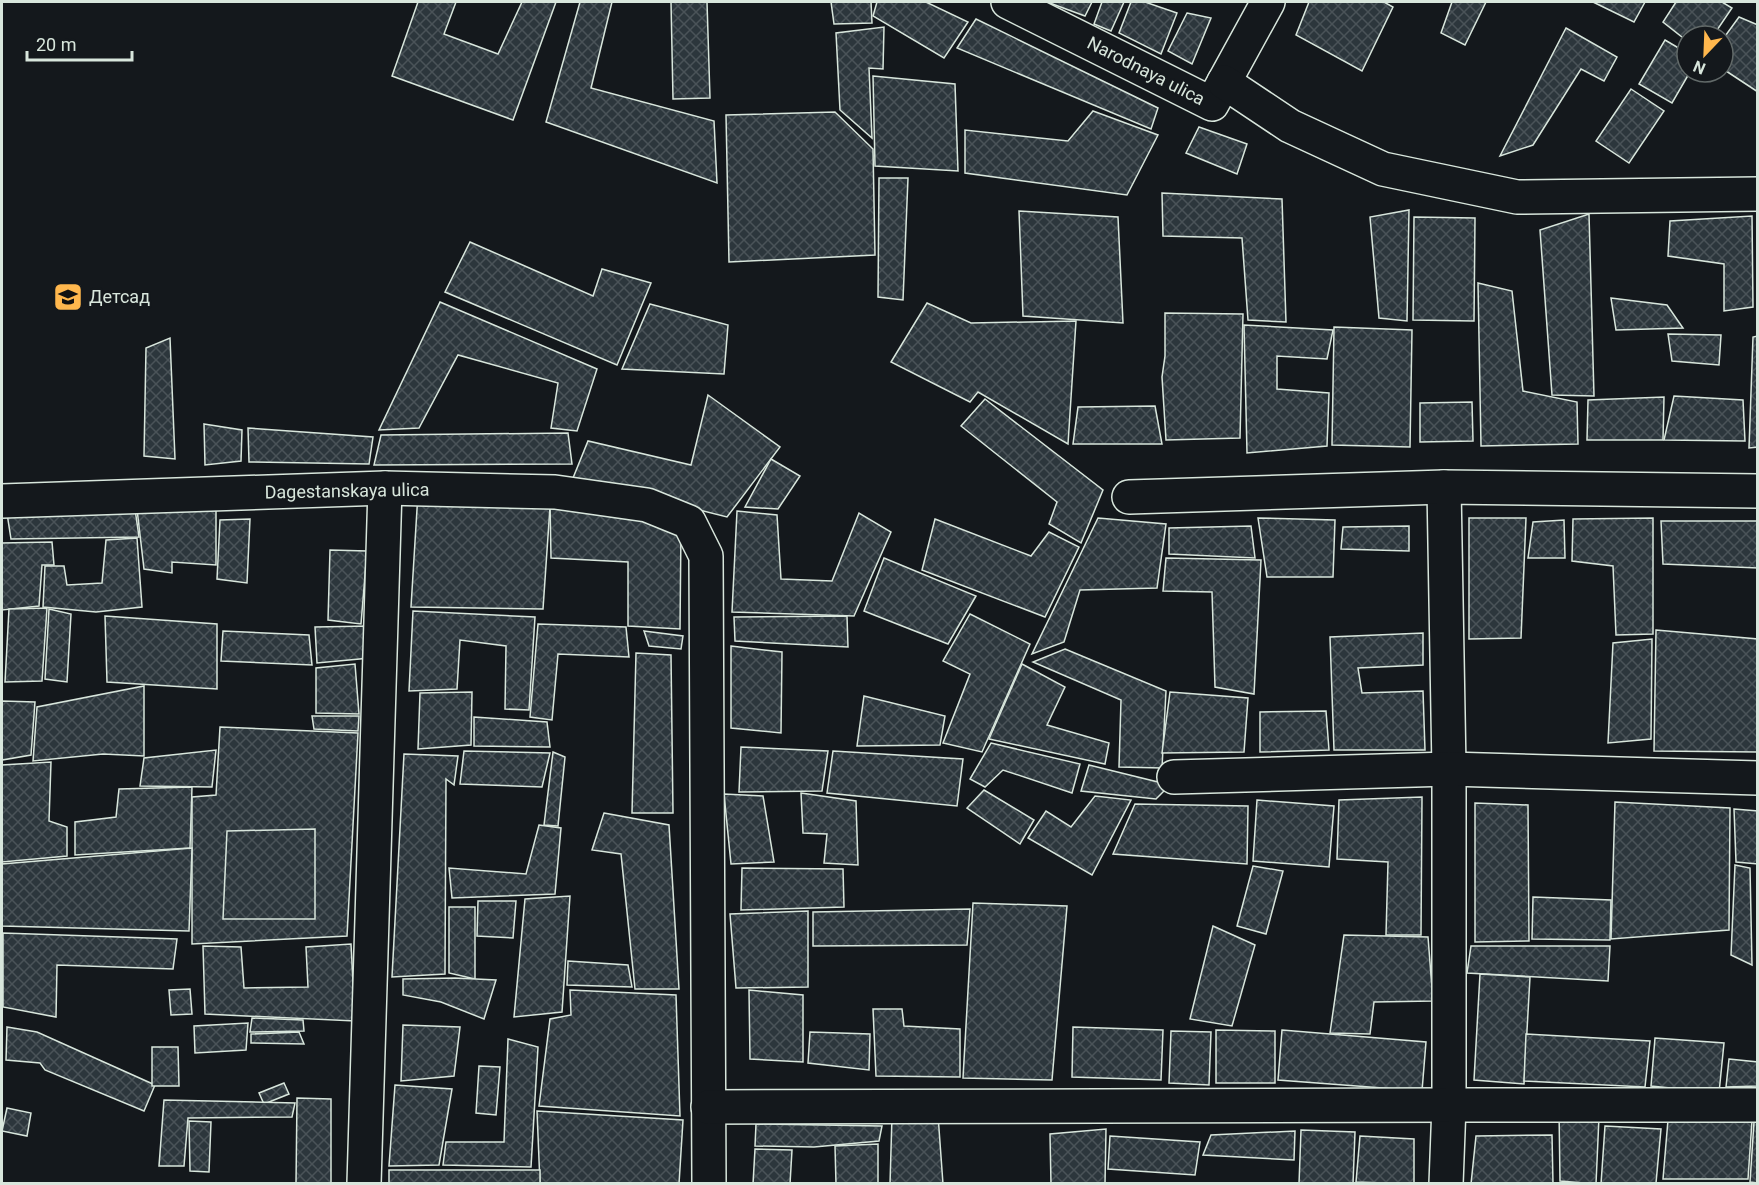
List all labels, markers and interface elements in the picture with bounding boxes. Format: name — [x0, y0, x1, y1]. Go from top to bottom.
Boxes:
scale bar — [27, 24, 132, 62]
north arrow — [1675, 24, 1735, 84]
street label: Narodnaya ulica — [1084, 32, 1209, 109]
text: 20 m — [36, 34, 76, 55]
text: N — [1690, 56, 1708, 78]
school or university icon: Детсад — [52, 281, 84, 313]
place label: Детсад — [89, 286, 150, 307]
street label: Dagestanskaya ulica — [264, 479, 430, 502]

